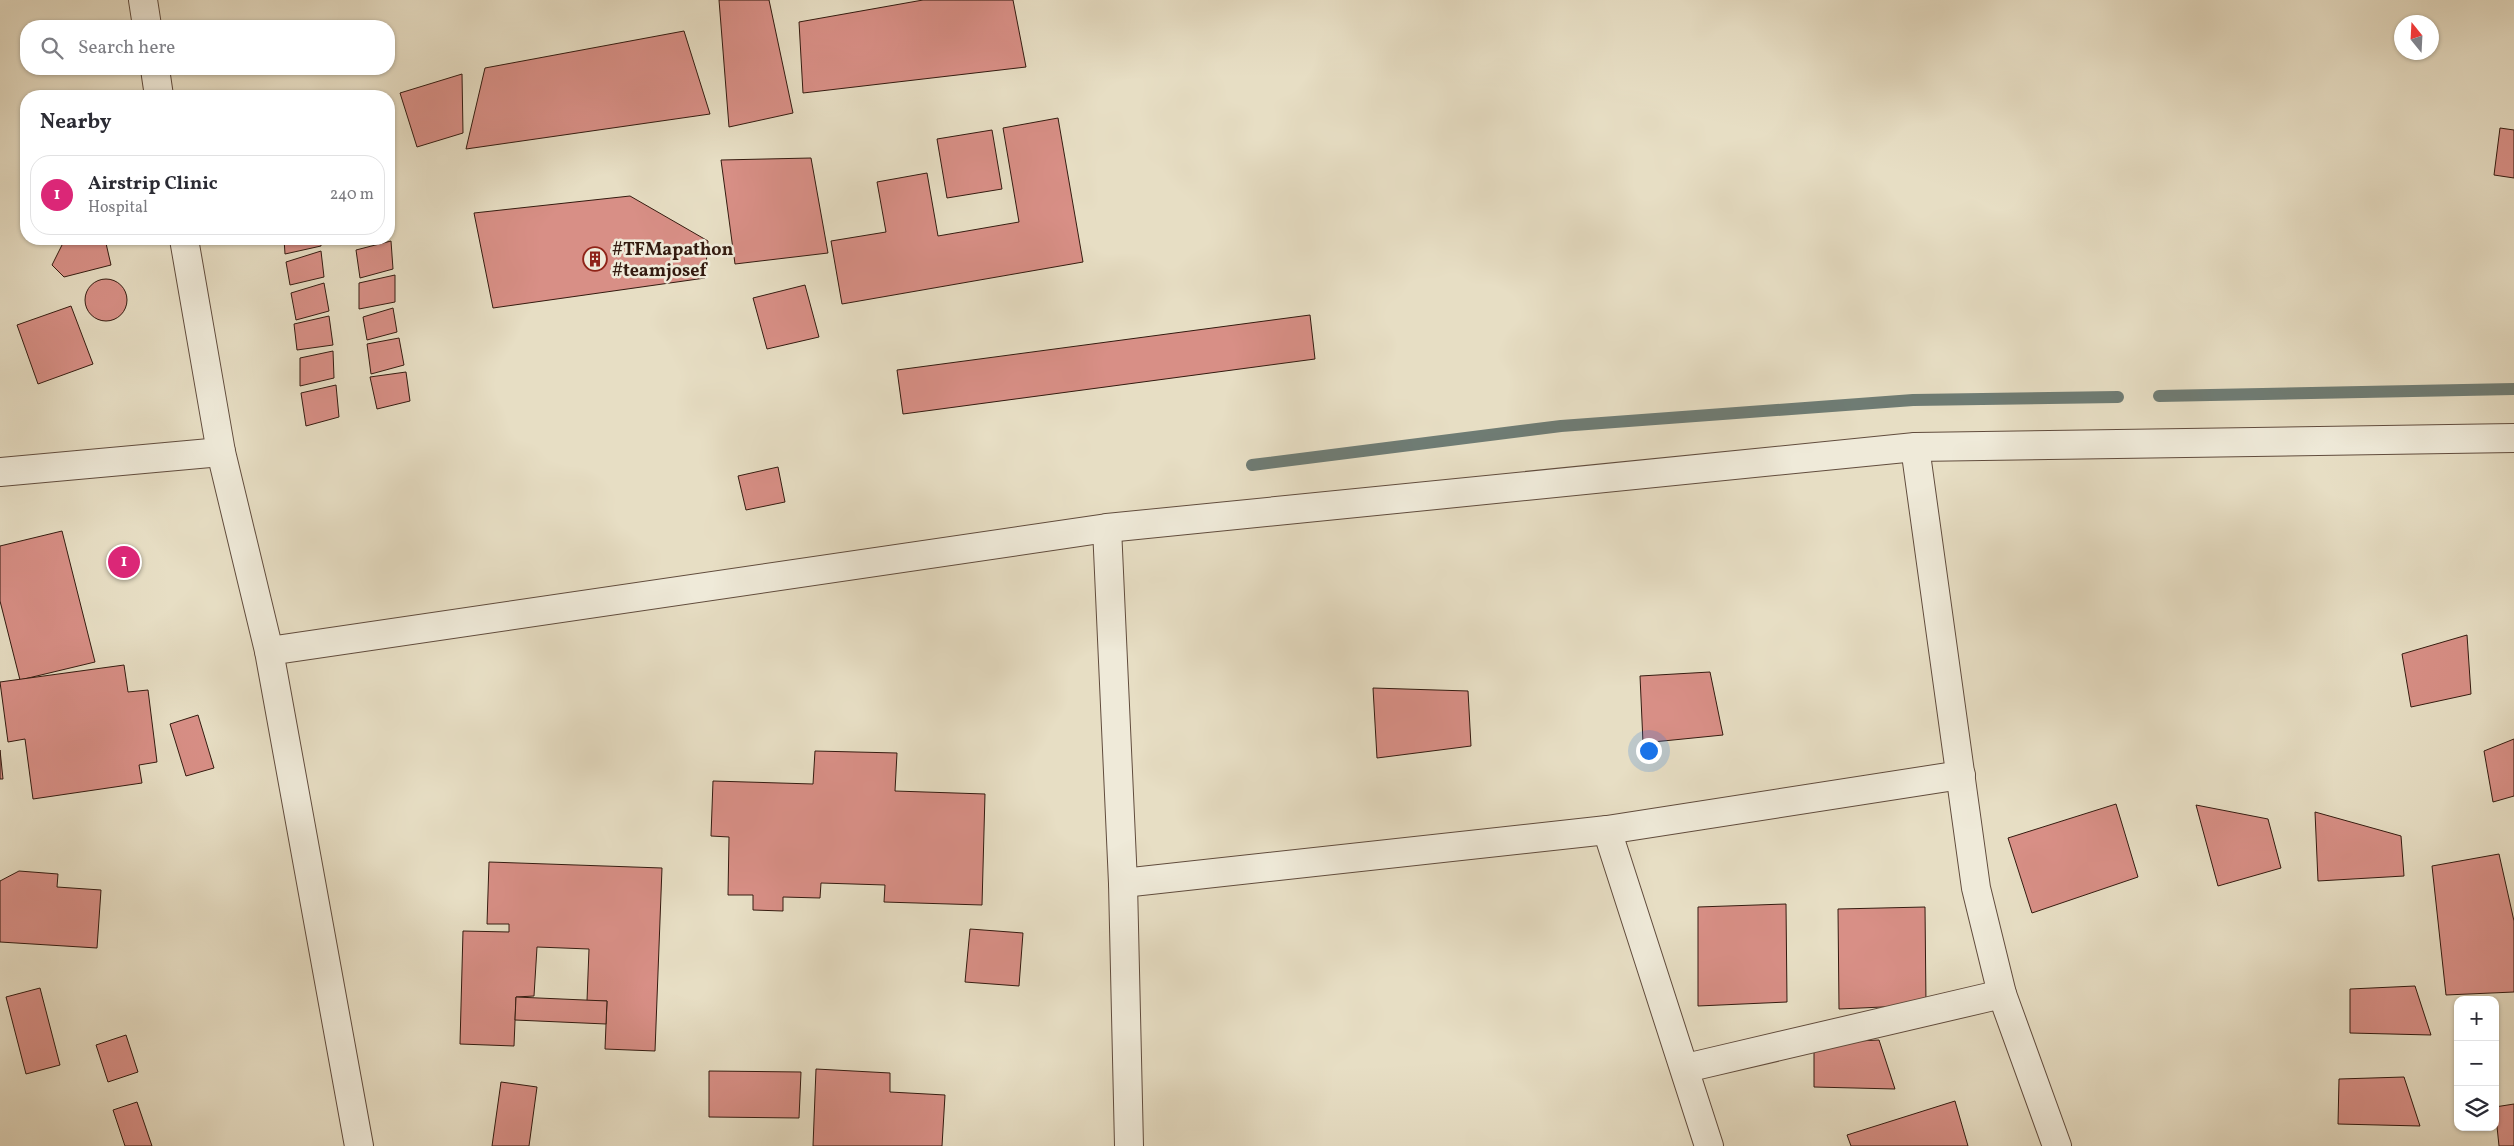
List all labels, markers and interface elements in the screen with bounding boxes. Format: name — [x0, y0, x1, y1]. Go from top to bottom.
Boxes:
north arrow — [2394, 15, 2439, 60]
search box — [20, 20, 395, 75]
icon: search — [38, 34, 66, 62]
text: Search here — [78, 35, 175, 61]
text: Nearby — [40, 108, 111, 137]
text: Airstrip Clinic — [88, 171, 218, 197]
text: 1 — [54, 184, 60, 206]
text: 240 m — [330, 184, 374, 206]
text: Hospital — [88, 197, 148, 219]
place label: #TFMapathon #teamjosef — [612, 238, 734, 284]
building icon: #TFMapathon #teamjosef — [582, 246, 608, 272]
pin: 1 — [108, 543, 140, 581]
your location — [1636, 738, 1662, 764]
map controls — [2454, 996, 2499, 1131]
button: + — [2454, 996, 2499, 1041]
button: − — [2454, 1041, 2499, 1086]
button: layers — [2454, 1086, 2499, 1131]

